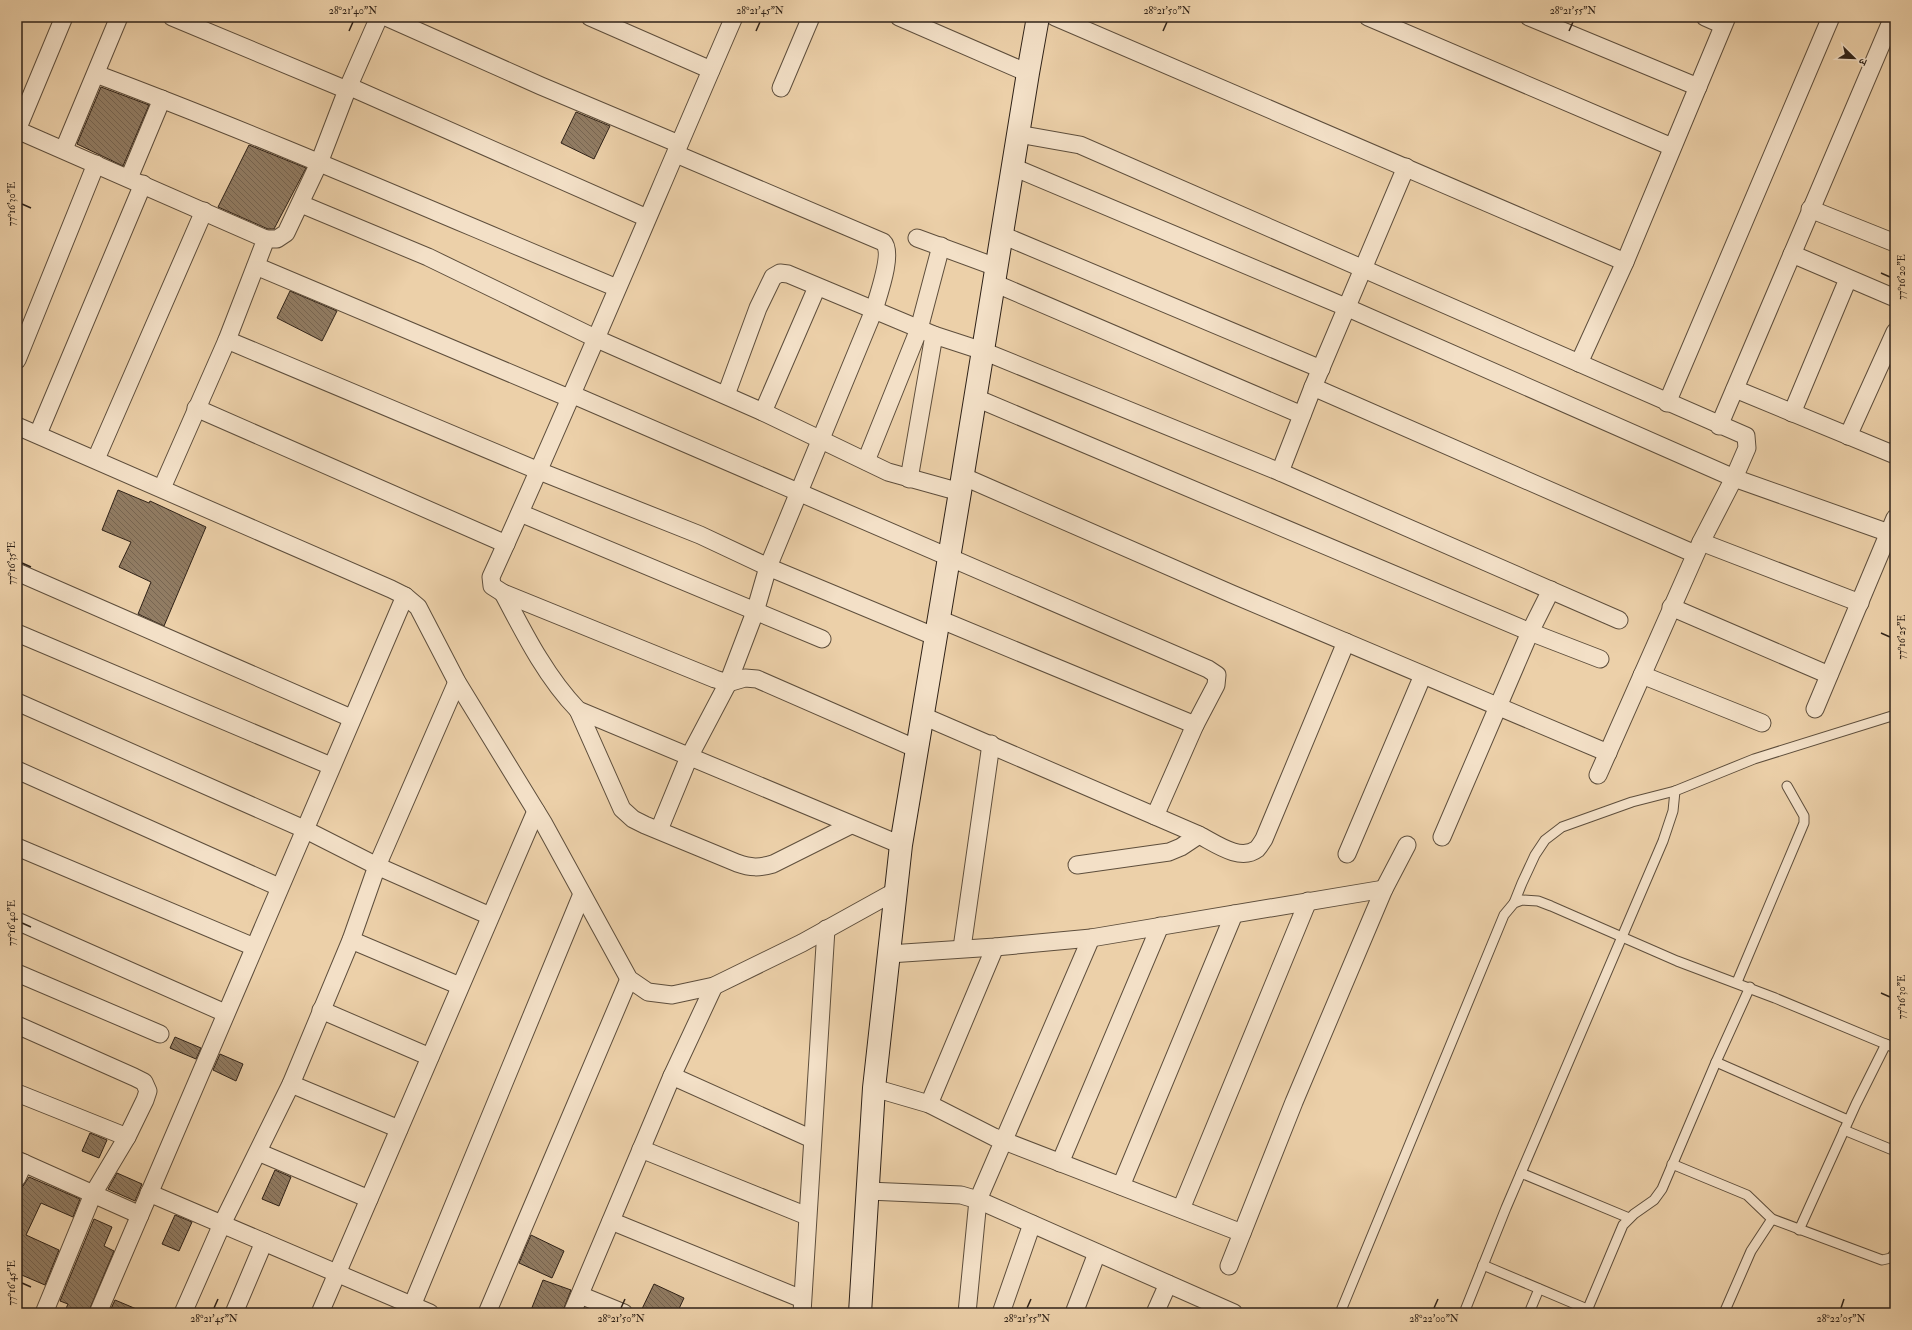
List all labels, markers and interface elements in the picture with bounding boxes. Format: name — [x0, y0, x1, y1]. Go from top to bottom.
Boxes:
text: 28°21'40"N — [329, 5, 377, 17]
text: 28°21'45"N — [736, 5, 784, 17]
text: 28°21'50"N — [1143, 5, 1191, 17]
text: 28°21'55"N — [1550, 5, 1596, 17]
north arrow — [1834, 38, 1874, 78]
text: उ — [1855, 56, 1870, 68]
text: 77°16'30"E — [6, 182, 18, 226]
text: 77°16'20"E — [1896, 254, 1908, 300]
text: 77°16'35"E — [6, 541, 18, 585]
text: 77°16'25"E — [1896, 615, 1908, 659]
text: 77°16'40"E — [6, 900, 18, 946]
text: 77°16'30"E — [1896, 975, 1908, 1019]
text: 77°16'45"E — [6, 1260, 18, 1306]
text: 28°21'45"N — [190, 1313, 238, 1325]
text: 28°21'50"N — [597, 1313, 645, 1325]
text: 28°21'55"N — [1004, 1313, 1050, 1325]
text: 28°22'00"N — [1409, 1313, 1459, 1325]
text: 28°22'05"N — [1817, 1313, 1865, 1325]

